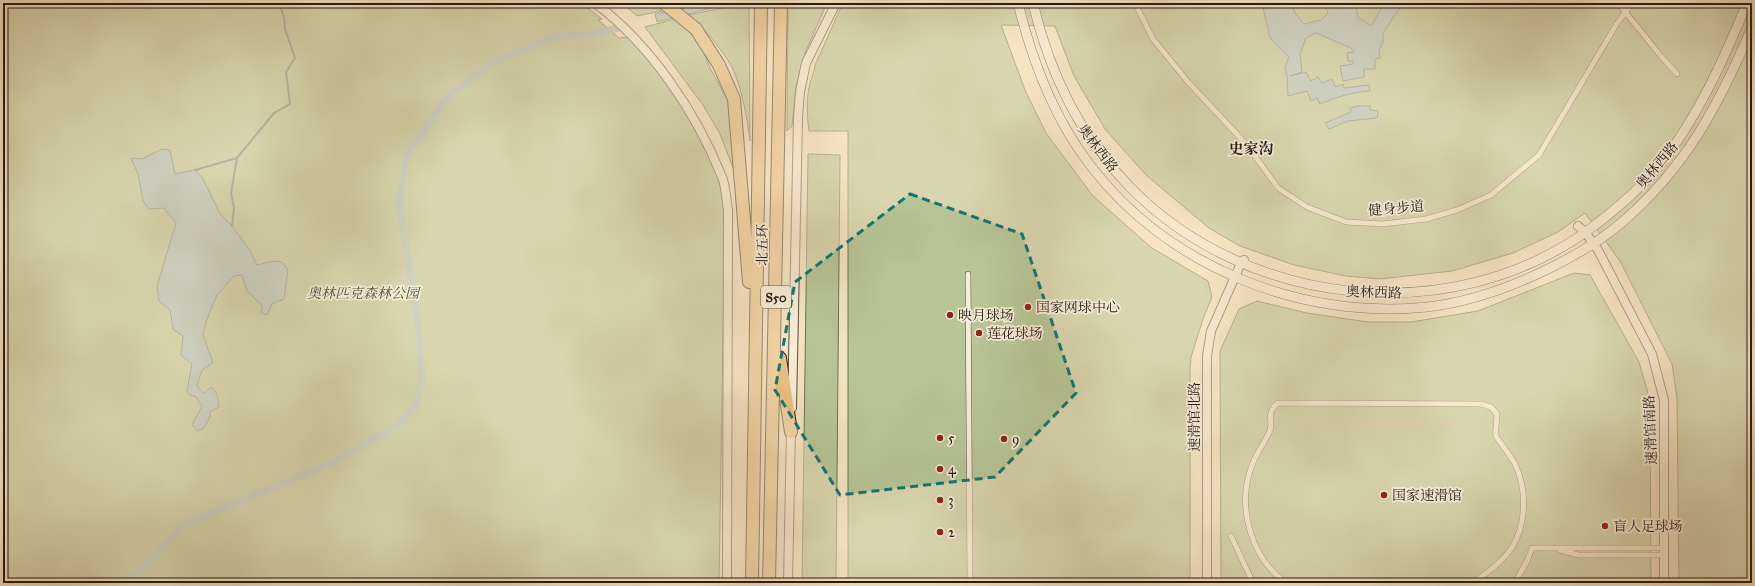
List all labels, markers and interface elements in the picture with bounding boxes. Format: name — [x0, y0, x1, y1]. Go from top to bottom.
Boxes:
street label: 奥林西路 — [1074, 121, 1121, 176]
street label: 奥林西路 — [1633, 138, 1682, 192]
district label: 史家沟 — [1228, 140, 1274, 158]
street label: 健身步道 — [1367, 198, 1425, 219]
street label: 北五环 — [754, 224, 771, 266]
street label: 奥林西路 — [1346, 283, 1402, 302]
park label: 奥林匹克森林公园 — [307, 285, 421, 302]
road number: S50 — [761, 286, 791, 308]
place label: 国家网球中心 — [1036, 299, 1120, 316]
marker: 国家网球中心 — [1023, 302, 1033, 312]
place label: 映月球场 — [958, 307, 1014, 324]
marker: 映月球场 — [945, 310, 955, 320]
place label: 莲花球场 — [987, 325, 1043, 342]
marker: 莲花球场 — [974, 328, 984, 338]
street label: 速滑馆北路 — [1186, 382, 1203, 452]
street label: 速滑馆南路 — [1641, 395, 1660, 465]
place label: 5 — [948, 430, 955, 447]
place label: 9 — [1012, 431, 1020, 448]
marker: 5 — [935, 433, 945, 443]
marker: 9 — [999, 434, 1009, 444]
place label: 4 — [948, 461, 957, 478]
marker: 4 — [935, 464, 945, 474]
place label: 国家速滑馆 — [1392, 487, 1462, 504]
marker: 国家速滑馆 — [1379, 490, 1389, 500]
place label: 3 — [948, 492, 954, 509]
marker: 3 — [935, 495, 945, 505]
place label: 盲人足球场 — [1613, 518, 1683, 535]
marker: 盲人足球场 — [1600, 521, 1610, 531]
place label: 2 — [948, 524, 955, 541]
marker: 2 — [935, 527, 945, 537]

